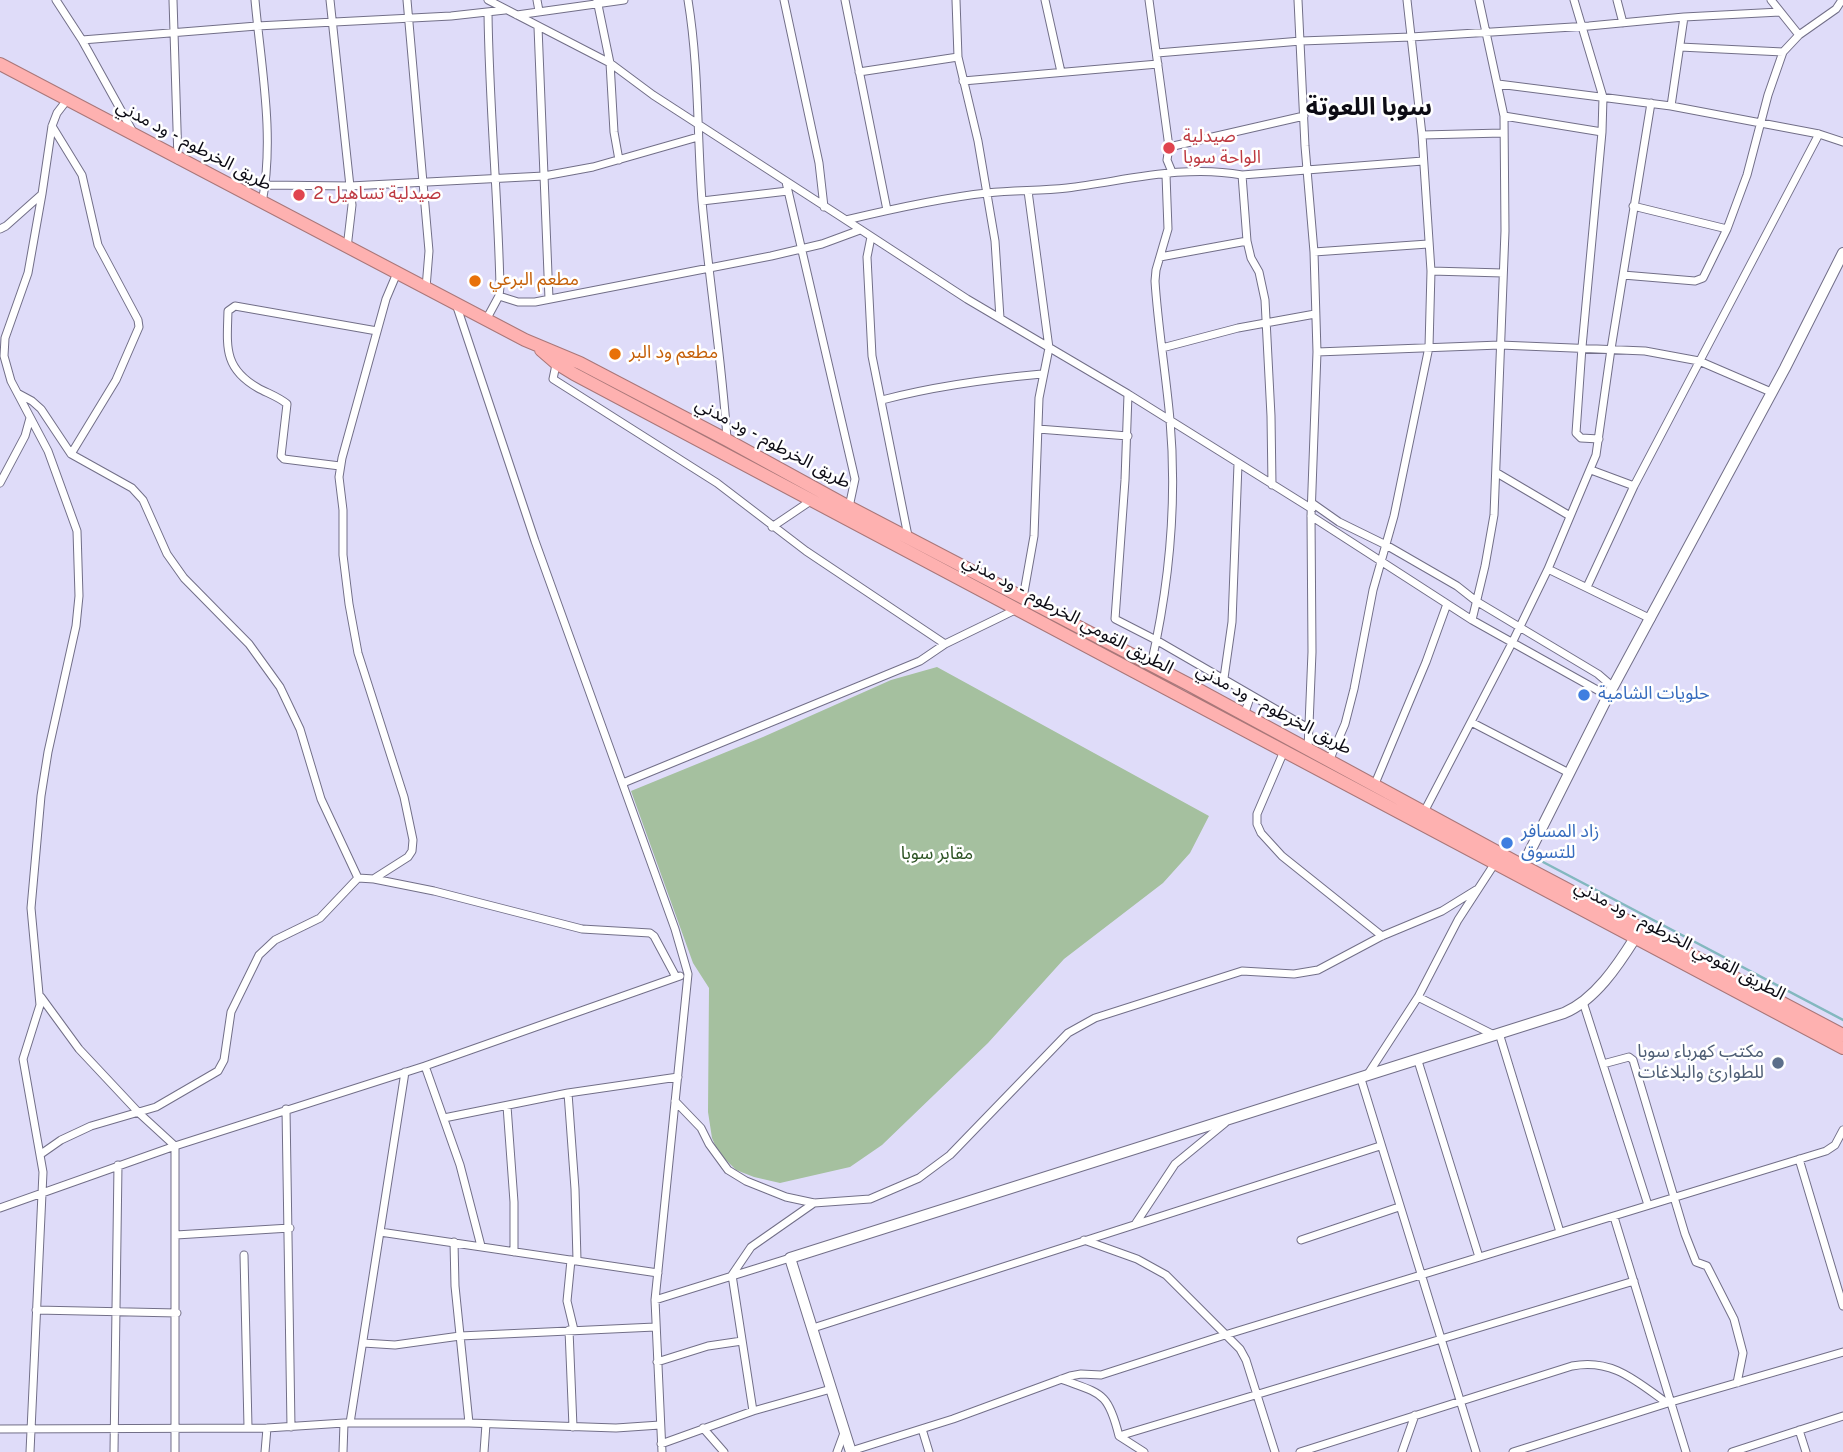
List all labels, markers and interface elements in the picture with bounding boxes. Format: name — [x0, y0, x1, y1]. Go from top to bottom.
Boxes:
district label: سوبا اللعوتة — [1306, 96, 1432, 124]
street label: طريق الخرطوم - ود مدني — [112, 97, 274, 197]
place label: صيدلية الواحة سوبا — [1183, 127, 1261, 170]
marker: صيدلية الواحة سوبا — [1161, 140, 1177, 156]
place label: صيدلية تساهيل 2 — [313, 184, 441, 206]
marker: صيدلية تساهيل 2 — [291, 187, 307, 203]
place label: مطعم البرعي — [489, 270, 579, 292]
marker: مطعم البرعي — [467, 273, 483, 289]
place label: مطعم ود البر — [629, 343, 718, 365]
marker: مطعم ود البر — [607, 346, 623, 362]
street label: طريق الخرطوم - ود مدني — [691, 395, 853, 495]
street label: الطريق القومي الخرطوم - ود مدني — [958, 551, 1176, 681]
street label: طريق الخرطوم - ود مدني — [1192, 661, 1354, 761]
place label: حلويات الشامية — [1598, 684, 1710, 706]
marker: حلويات الشامية — [1576, 687, 1592, 703]
place label: زاد المسافر للتسوق — [1521, 822, 1599, 864]
marker: زاد المسافر للتسوق — [1499, 835, 1515, 851]
park label: مقابر سوبا — [901, 844, 973, 866]
street label: الطريق القومي الخرطوم - ود مدني — [1570, 877, 1788, 1007]
place label: مكتب كهرباء سوبا للطوارئ والبلاغات — [1637, 1042, 1764, 1084]
marker: مكتب كهرباء سوبا للطوارئ والبلاغات — [1770, 1055, 1786, 1071]

